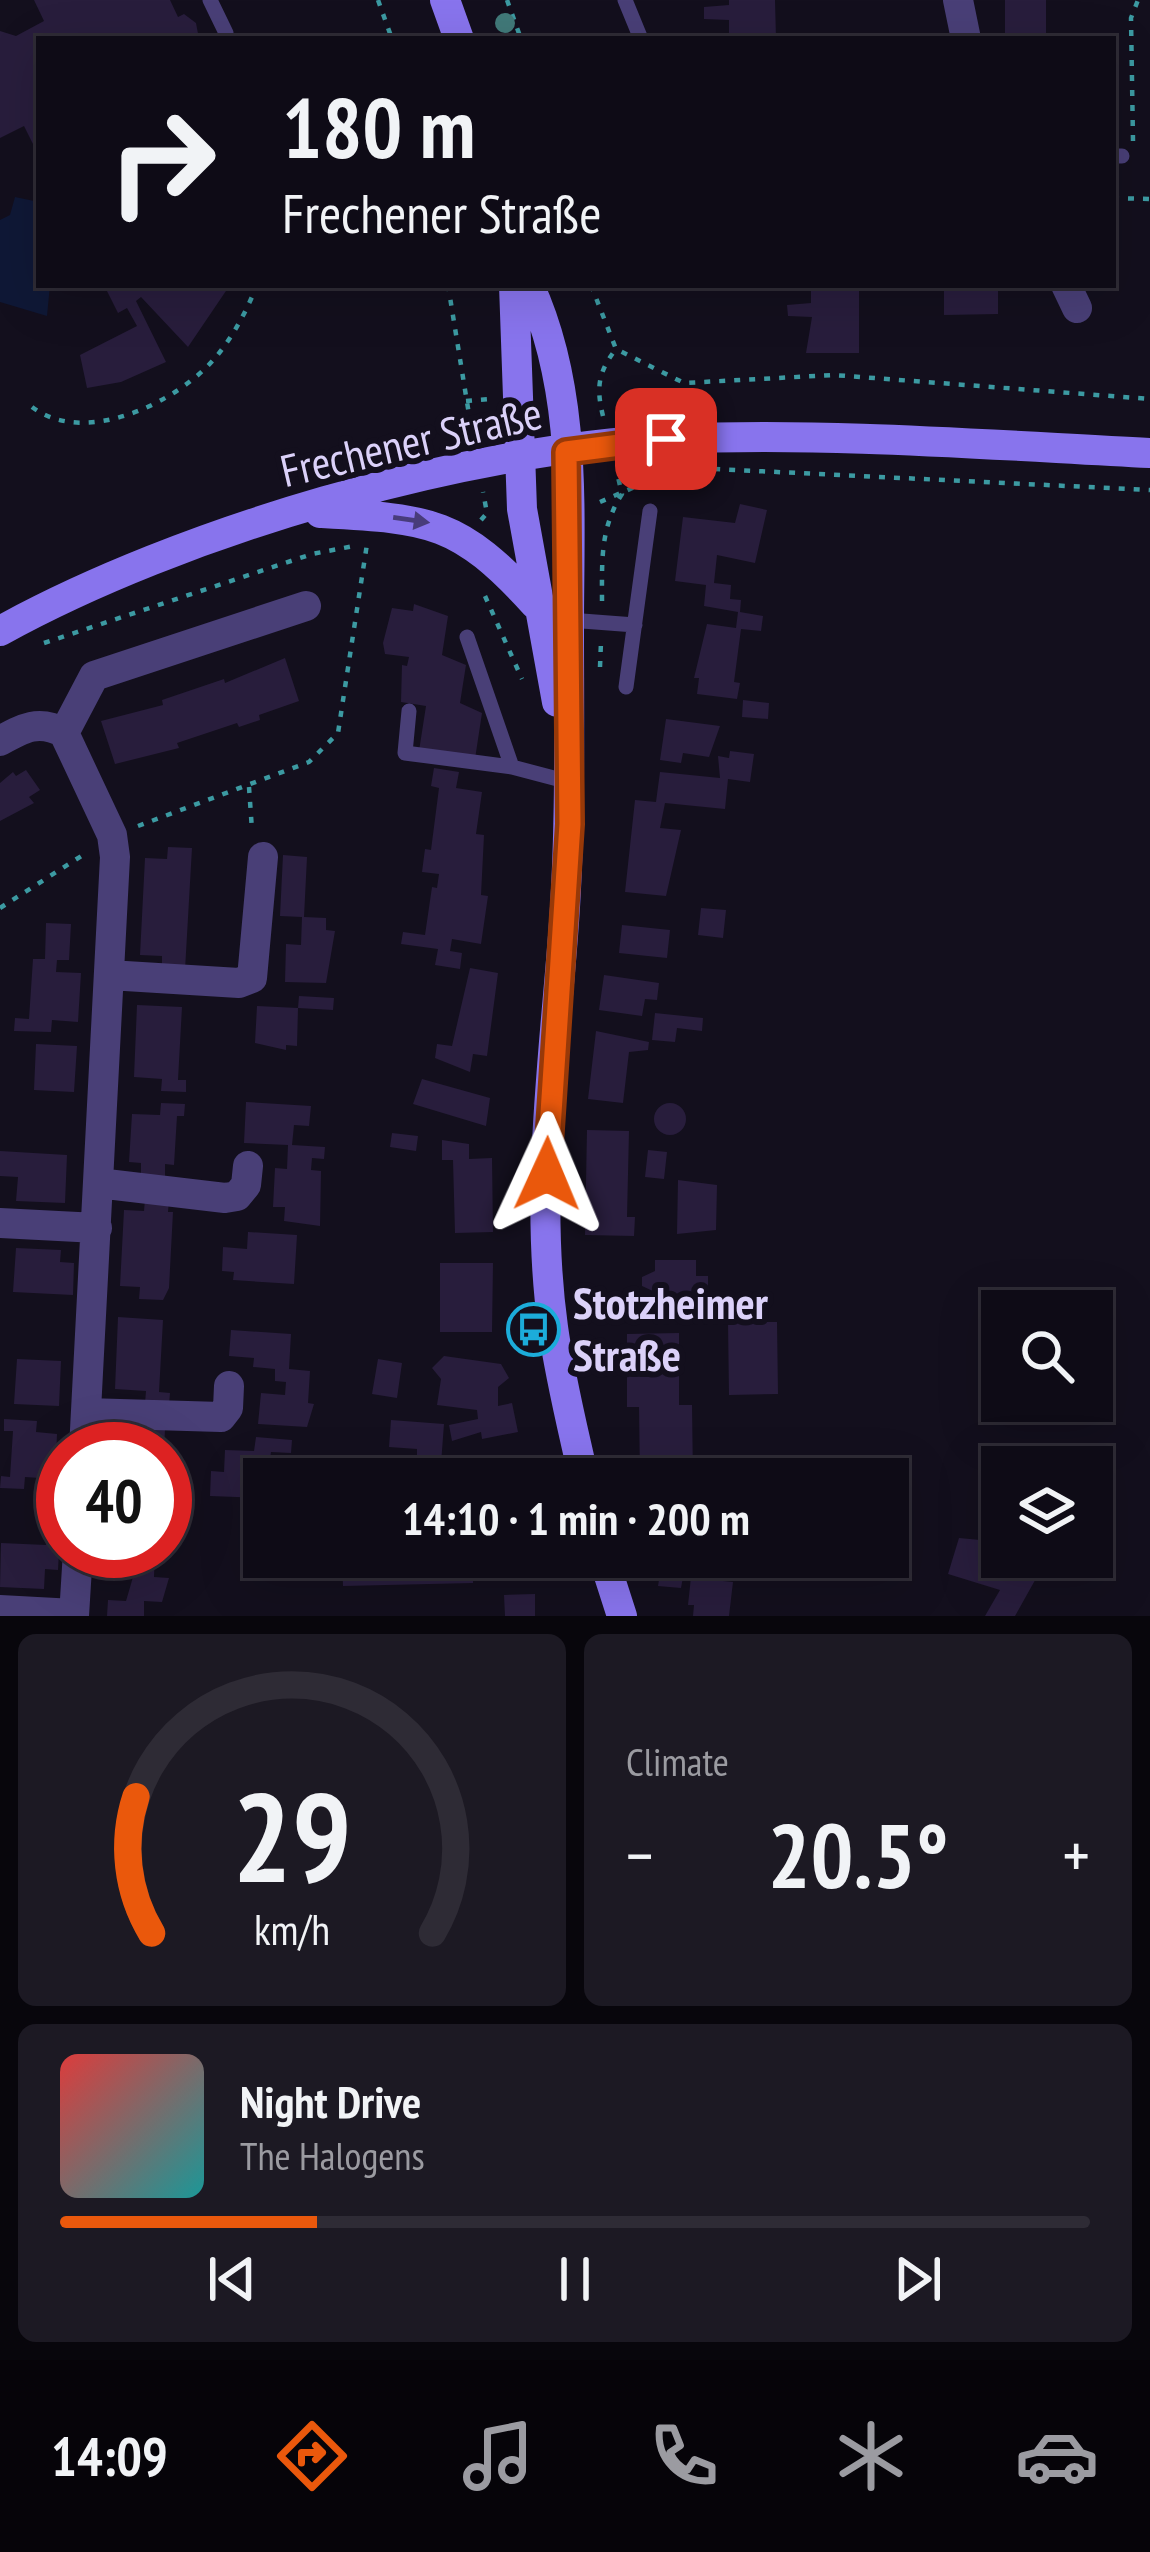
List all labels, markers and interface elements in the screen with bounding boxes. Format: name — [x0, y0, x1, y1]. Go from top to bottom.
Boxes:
text: 180 m — [282, 72, 475, 181]
icon: right — [84, 84, 240, 240]
text: Frechener Straße — [282, 178, 602, 248]
street label: Frechener Straße — [275, 383, 547, 499]
pin — [615, 388, 717, 490]
icon: arrive — [633, 406, 699, 472]
one-way arrow — [393, 510, 430, 529]
position arrow — [484, 1111, 610, 1237]
place label: Stotzheimer Straße — [573, 1273, 769, 1383]
map controls — [981, 1290, 1113, 1578]
button: search — [981, 1290, 1113, 1422]
bus stop icon: Stotzheimer Straße — [506, 1301, 562, 1357]
speed limit sign: 40 — [36, 1422, 192, 1578]
button: layers — [981, 1446, 1113, 1578]
text: 14:10 · 1 min · 200 m — [402, 1489, 750, 1547]
text: Climate — [626, 1736, 729, 1787]
text: 29 — [232, 1755, 352, 1916]
text: 20.5° — [768, 1796, 948, 1913]
text: − — [626, 1812, 653, 1897]
text: + — [1063, 1812, 1090, 1897]
text: km/h — [254, 1901, 330, 1957]
text: Night Drive — [240, 2072, 421, 2130]
text: The Halogens — [240, 2130, 425, 2181]
icon: previous — [199, 2246, 265, 2312]
icon: pause — [542, 2246, 608, 2312]
icon: next — [885, 2246, 951, 2312]
icon: directions — [270, 2414, 354, 2498]
icon: music — [456, 2414, 540, 2498]
icon: phone — [642, 2414, 726, 2498]
icon: climate — [829, 2414, 913, 2498]
icon: car — [1015, 2414, 1099, 2498]
text: 14:09 — [51, 2421, 168, 2491]

